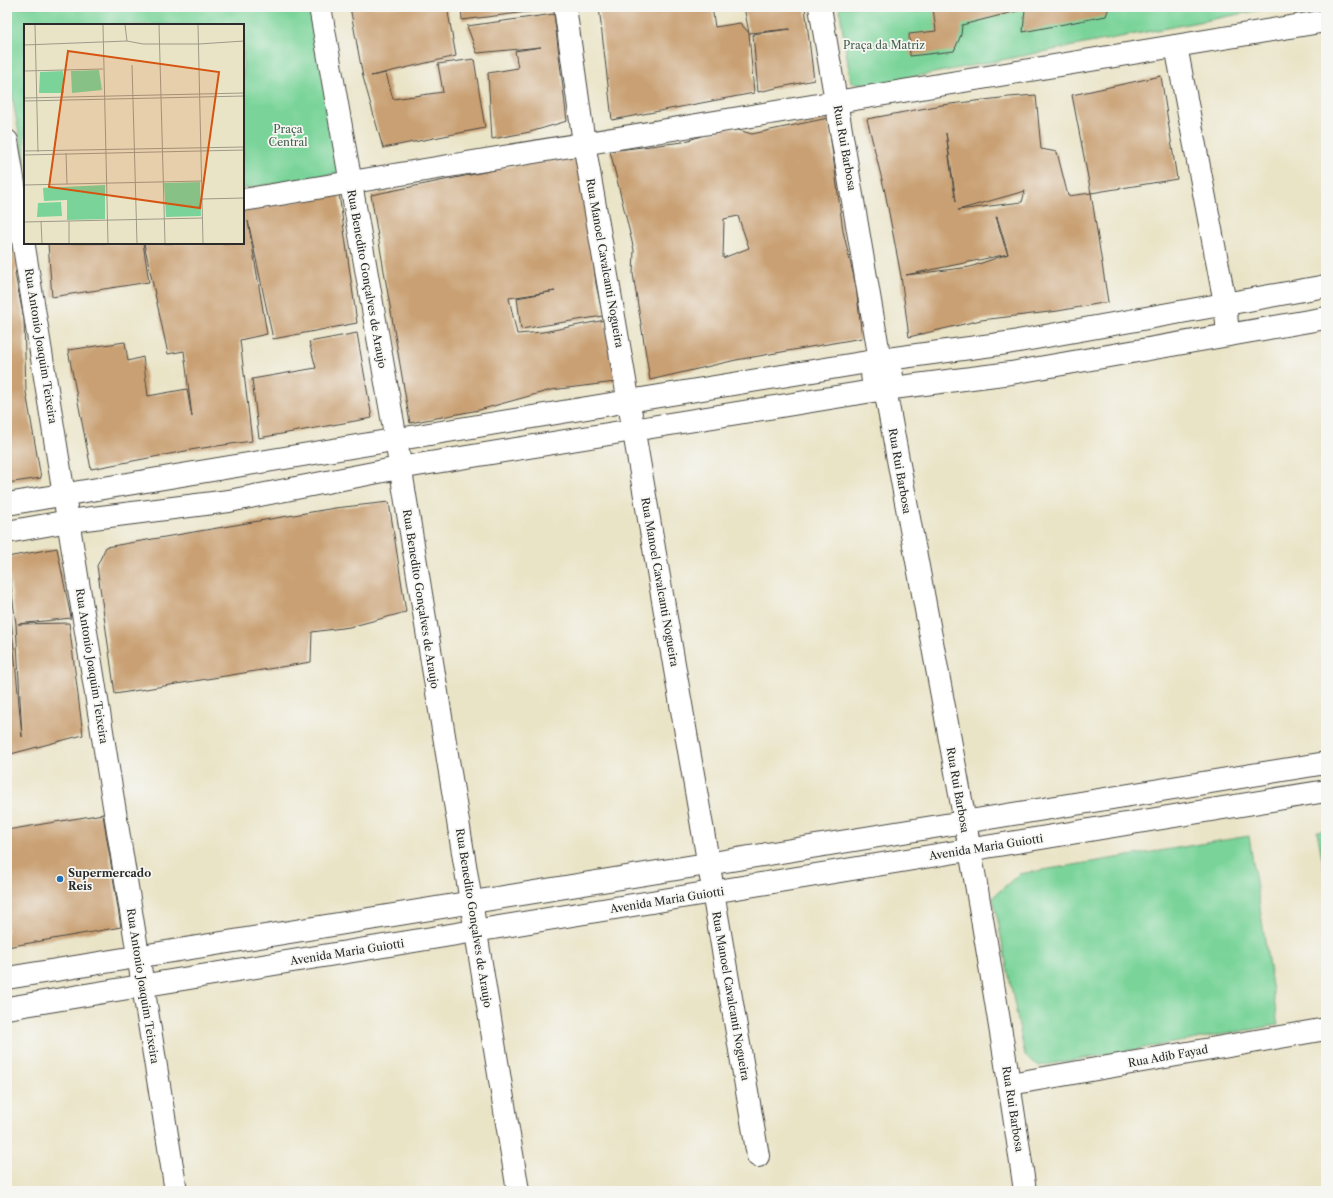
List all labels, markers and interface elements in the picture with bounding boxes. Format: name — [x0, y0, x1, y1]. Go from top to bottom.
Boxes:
inset map — [24, 24, 244, 244]
park label: Praça da Matriz — [843, 38, 925, 52]
street label: Rua Rui Barbosa — [831, 104, 859, 192]
park label: Praça Central — [268, 122, 308, 149]
street label: Rua Manoel Cavalcanti Nogueira — [583, 177, 627, 349]
street label: Rua Benedito Gonçalves de Araujo — [344, 189, 390, 370]
street label: Rua Antonio Joaquim Teixeira — [22, 267, 60, 425]
street label: Rua Rui Barbosa — [886, 427, 914, 515]
street label: Rua Manoel Cavalcanti Nogueira — [638, 496, 682, 668]
street label: Rua Benedito Gonçalves de Araujo — [400, 508, 442, 690]
street label: Rua Antonio Joaquim Teixeira — [73, 587, 111, 745]
street label: Rua Rui Barbosa — [944, 746, 972, 834]
street label: Rua Benedito Gonçalves de Araujo — [453, 827, 495, 1009]
street label: Avenida Maria Guiotti — [927, 831, 1045, 863]
place label: Supermercado Reis — [68, 866, 151, 893]
marker: Supermercado Reis — [55, 874, 65, 884]
street label: Avenida Maria Guiotti — [608, 884, 726, 916]
street label: Rua Antonio Joaquim Teixeira — [124, 907, 162, 1065]
street label: Rua Manoel Cavalcanti Nogueira — [709, 910, 753, 1082]
street label: Avenida Maria Guiotti — [288, 936, 406, 968]
street label: Rua Adib Fayad — [1127, 1042, 1209, 1070]
street label: Rua Rui Barbosa — [999, 1065, 1027, 1153]

